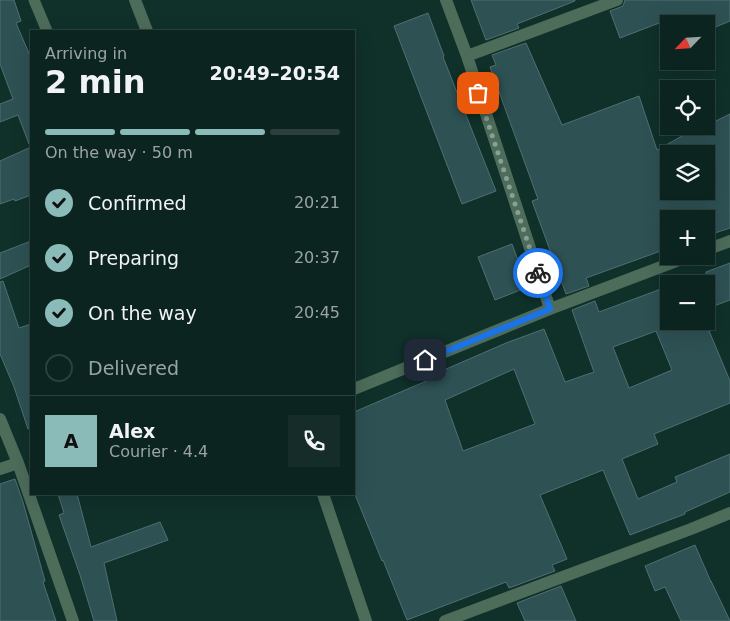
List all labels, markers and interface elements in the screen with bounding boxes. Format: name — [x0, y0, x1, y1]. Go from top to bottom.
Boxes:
north arrow — [660, 15, 715, 70]
map controls — [660, 15, 715, 330]
text: Arriving in — [45, 44, 127, 63]
text: 20:49–20:54 — [210, 62, 340, 84]
text: 2 min — [45, 63, 146, 101]
pin — [457, 72, 499, 114]
icon: bag — [464, 79, 492, 107]
button: locate — [660, 80, 715, 135]
text: On the way · 50 m — [45, 143, 193, 162]
button: layers — [660, 145, 715, 200]
icon: check — [45, 189, 73, 217]
text: Confirmed — [88, 192, 187, 214]
text: 20:21 — [294, 193, 340, 212]
button: + — [660, 210, 715, 265]
icon: check — [45, 244, 73, 272]
text: Preparing — [88, 247, 179, 269]
text: 20:37 — [294, 248, 340, 267]
courier — [513, 248, 563, 298]
icon: bike — [524, 259, 552, 287]
button: − — [660, 275, 715, 330]
icon: check — [45, 299, 73, 327]
text: On the way — [88, 302, 197, 324]
text: 20:45 — [294, 303, 340, 322]
pin — [404, 339, 446, 381]
icon: home — [411, 346, 439, 374]
text: Delivered — [88, 357, 179, 379]
button: phone — [288, 415, 340, 467]
text: Alex — [109, 420, 155, 442]
text: A — [64, 430, 78, 452]
text: Courier · 4.4 — [109, 442, 208, 461]

